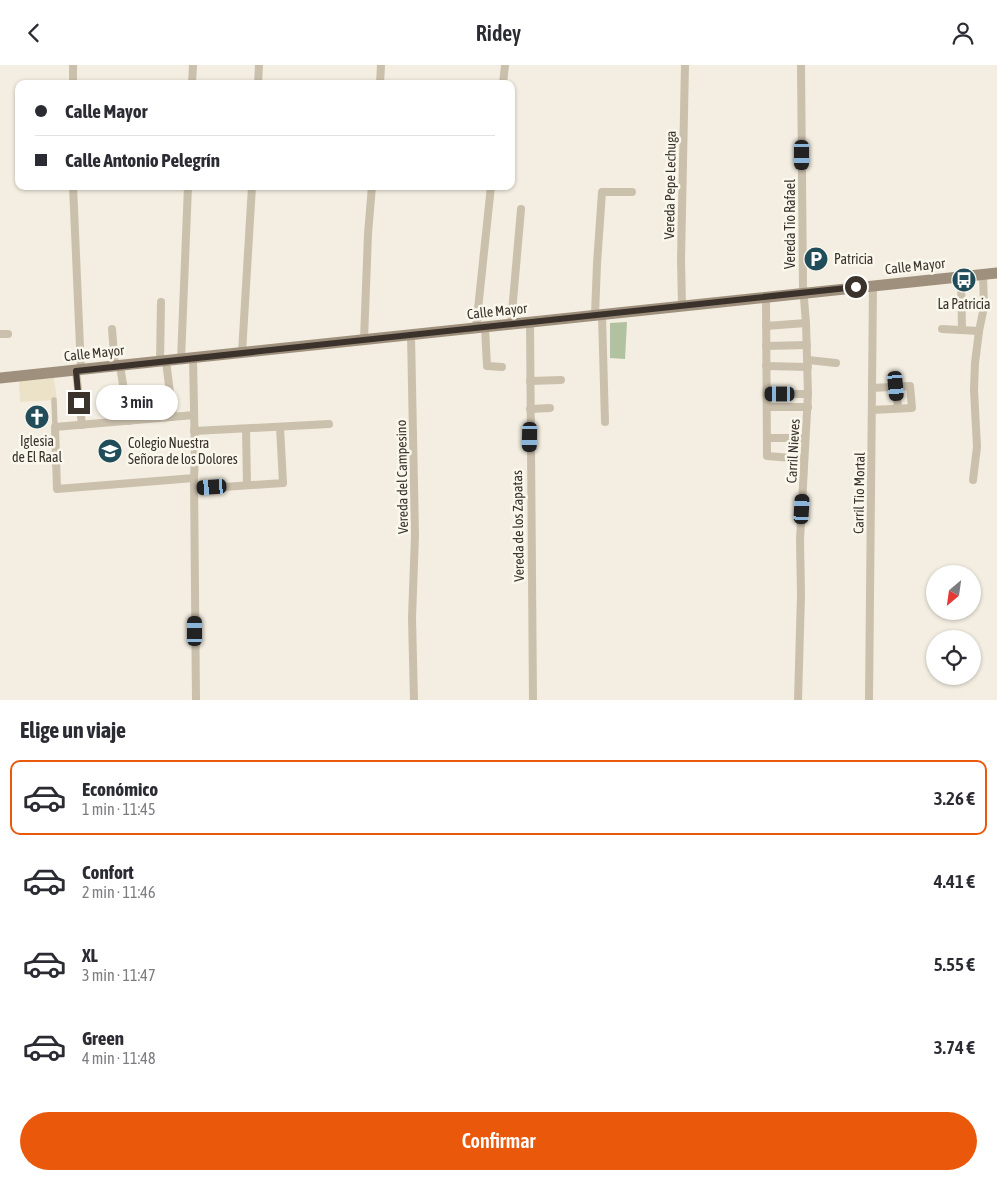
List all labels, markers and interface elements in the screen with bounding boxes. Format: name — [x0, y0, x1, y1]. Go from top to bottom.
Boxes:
icon: back — [20, 19, 48, 47]
icon: person — [949, 19, 977, 47]
text: Ridey — [476, 20, 521, 46]
text: Calle Mayor — [65, 100, 147, 122]
street label: Vereda Pepe Lechuga — [661, 130, 679, 240]
car — [794, 140, 809, 170]
text: Calle Antonio Pelegrín — [65, 149, 220, 171]
street label: Vereda Tio Rafael — [782, 179, 798, 269]
parking icon: Patricia — [803, 246, 829, 272]
place label: Patricia — [834, 251, 873, 267]
street label: Calle Mayor — [884, 255, 947, 277]
bus stop icon: La Patricia — [951, 267, 977, 293]
route start — [845, 276, 867, 298]
place label: La Patricia — [937, 296, 991, 312]
street label: Calle Mayor — [466, 300, 529, 322]
street label: Calle Mayor — [63, 342, 126, 364]
car — [887, 370, 904, 402]
callout: 3 min — [96, 385, 179, 421]
car — [765, 387, 795, 402]
route end — [68, 392, 90, 414]
text: 3 min — [121, 393, 153, 411]
church icon: Iglesia de El Raal — [24, 404, 50, 430]
street label: Carril Nieves — [783, 418, 803, 484]
street label: Vereda del Campesino — [393, 420, 411, 534]
car — [522, 422, 537, 452]
place label: Iglesia de El Raal — [12, 433, 62, 465]
place label: Colegio Nuestra Señora de los Dolores — [128, 435, 238, 467]
school or university icon: Colegio Nuestra Señora de los Dolores — [97, 438, 123, 464]
street label: Carril Tio Mortal — [850, 452, 868, 534]
street label: Vereda de los Zapatas — [509, 470, 527, 582]
car — [196, 478, 227, 496]
car — [793, 494, 810, 524]
north arrow — [926, 565, 981, 620]
map controls — [926, 565, 981, 685]
car — [187, 616, 202, 646]
button: locate — [926, 630, 981, 685]
text: Elige un viaje — [20, 717, 126, 743]
icon: car — [22, 775, 67, 820]
text: Económico — [82, 778, 158, 800]
text: 3.26 € — [934, 787, 975, 809]
text: 1 min · 11:45 — [82, 800, 155, 818]
icon: car — [22, 858, 67, 903]
text: Confort — [82, 861, 134, 883]
text: 4.41 € — [934, 870, 975, 892]
text: 2 min · 11:46 — [82, 883, 155, 901]
icon: car — [22, 941, 67, 986]
text: XL — [82, 944, 98, 966]
text: 5.55 € — [934, 953, 975, 975]
text: 3 min · 11:47 — [82, 966, 155, 984]
icon: car — [22, 1024, 67, 1069]
text: Green — [82, 1027, 124, 1049]
text: 3.74 € — [934, 1036, 975, 1058]
text: 4 min · 11:48 — [82, 1049, 155, 1067]
button: Confirmar — [20, 1112, 977, 1170]

